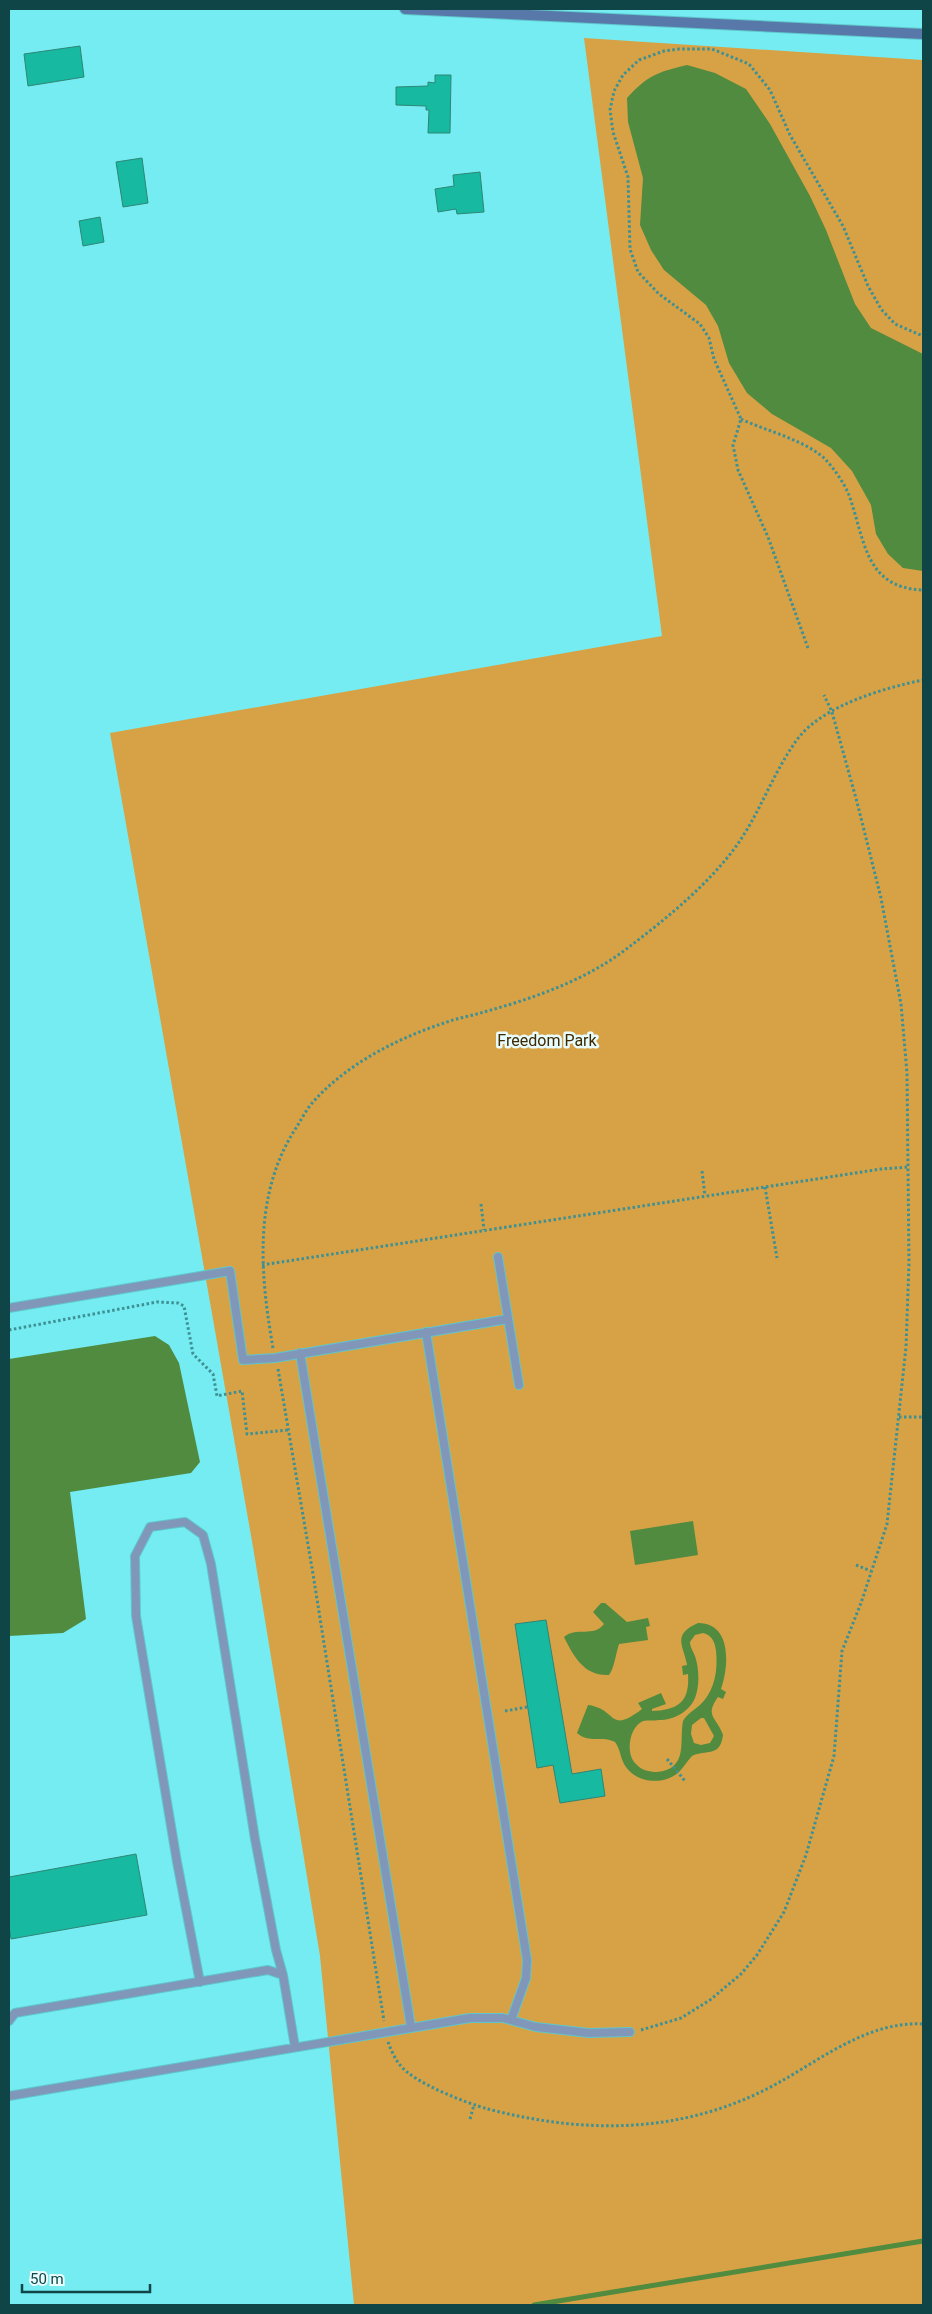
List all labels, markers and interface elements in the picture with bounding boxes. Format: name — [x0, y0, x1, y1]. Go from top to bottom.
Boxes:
park label: Freedom Park — [497, 1031, 598, 1050]
scale bar — [22, 2262, 150, 2294]
text: 50 m — [30, 2270, 64, 2288]

